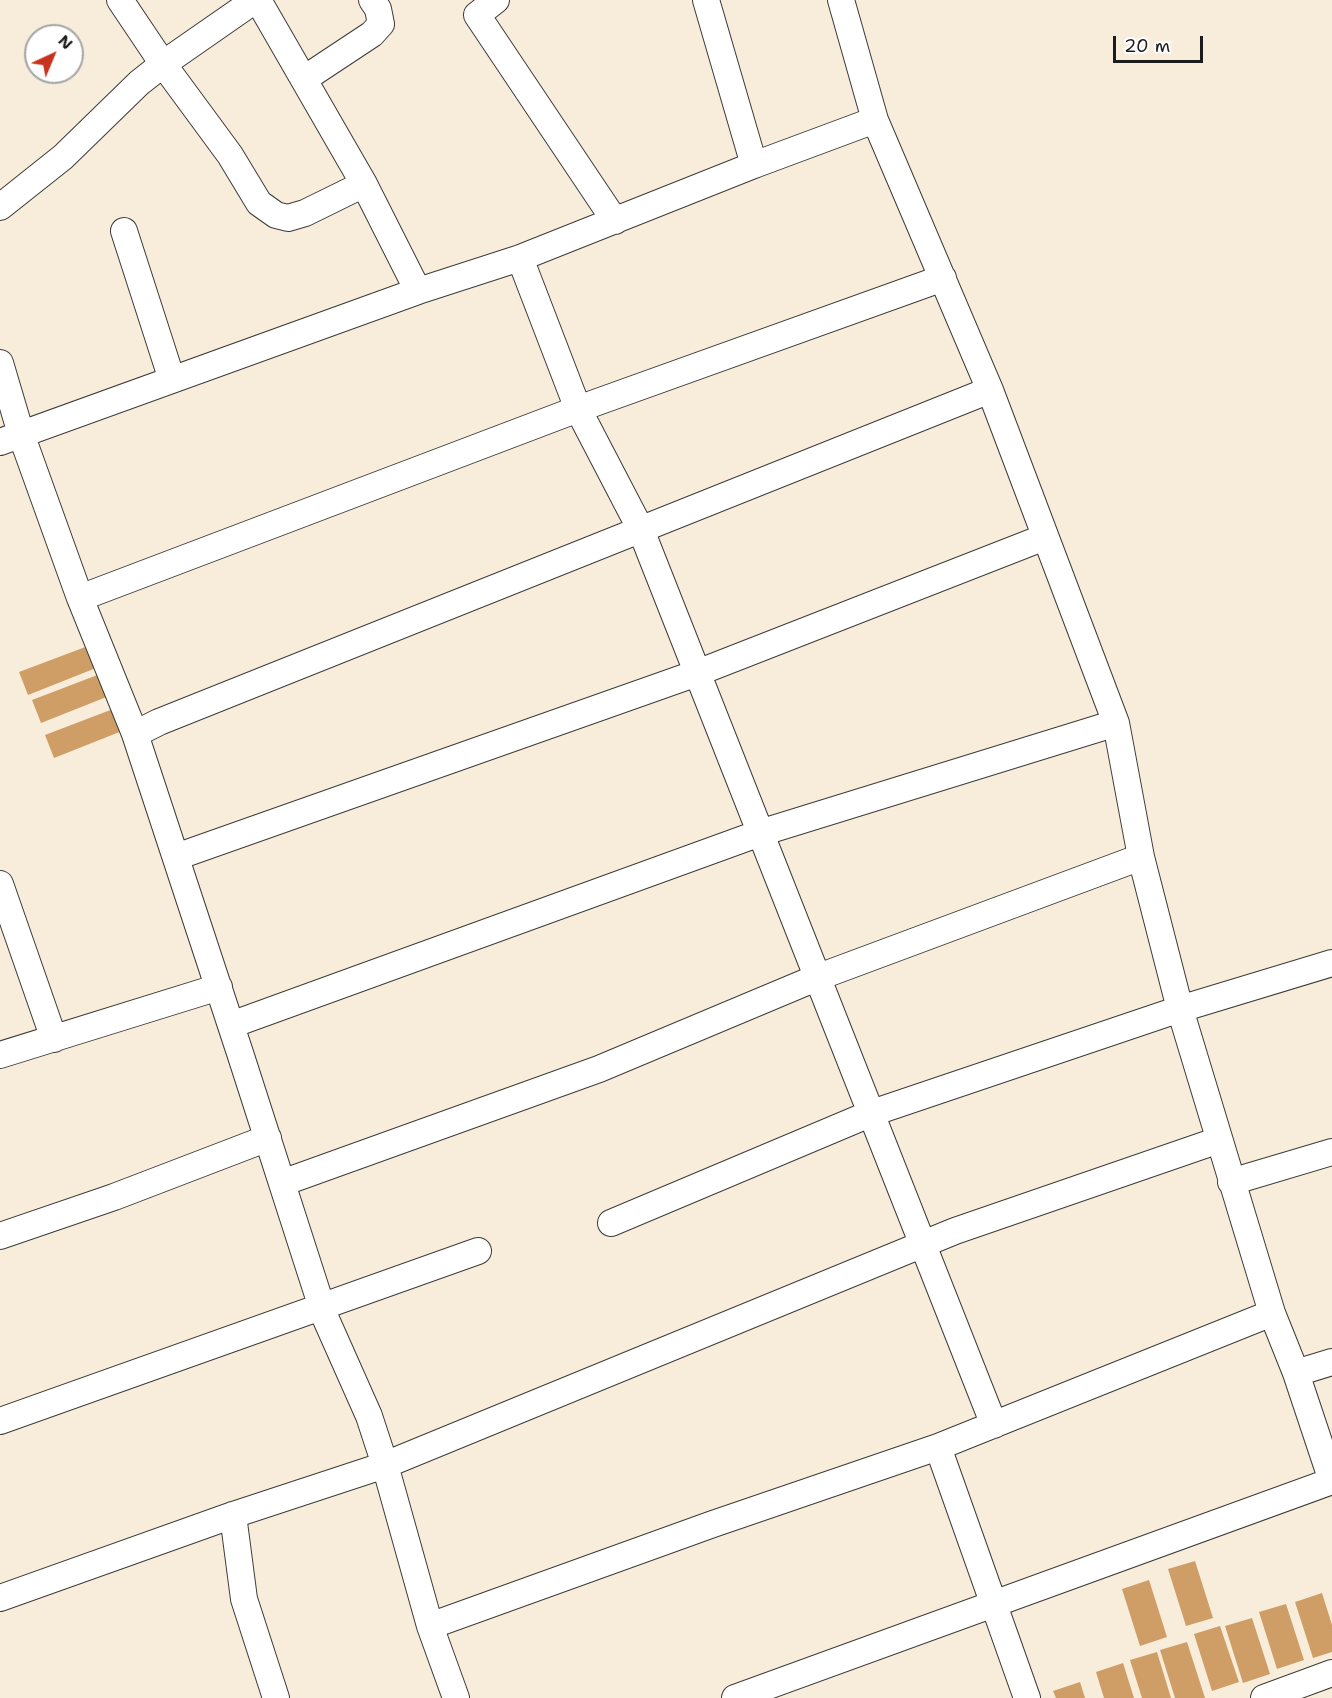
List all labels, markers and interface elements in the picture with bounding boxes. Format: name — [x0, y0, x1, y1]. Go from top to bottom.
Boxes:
north arrow — [24, 24, 84, 84]
scale bar — [1116, 24, 1206, 62]
text: N — [54, 30, 77, 54]
text: 20 m — [1124, 34, 1170, 58]

